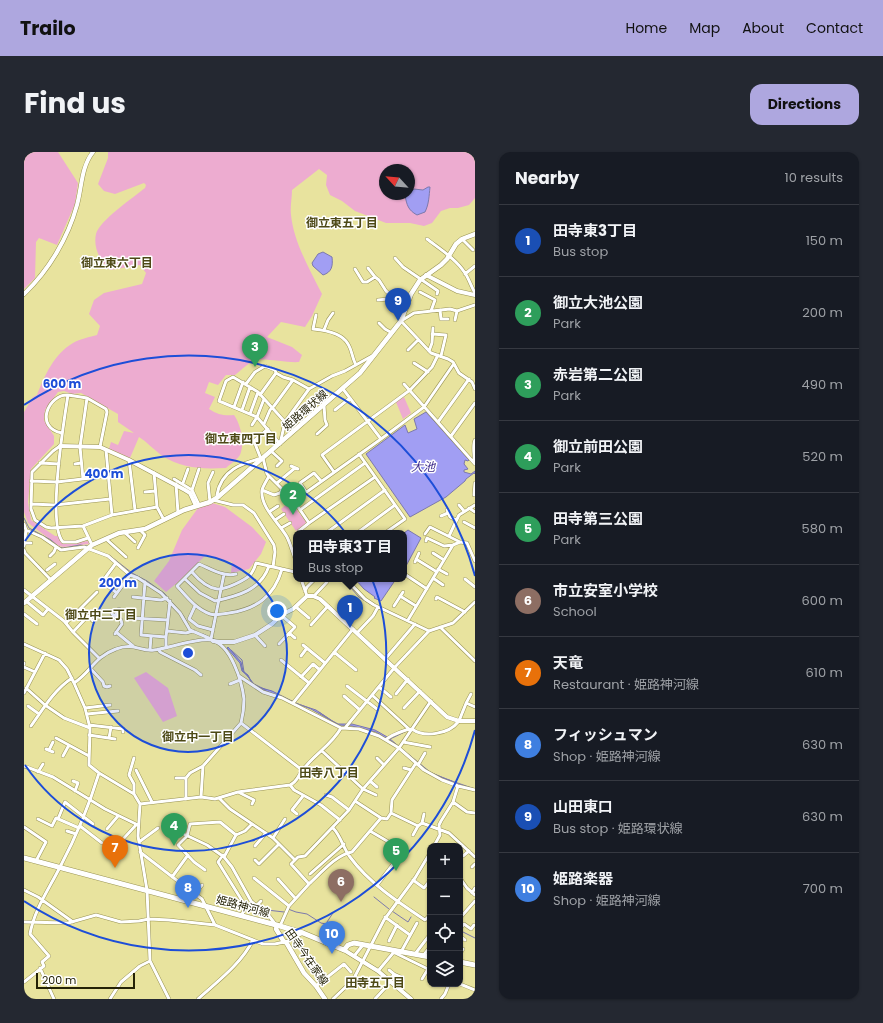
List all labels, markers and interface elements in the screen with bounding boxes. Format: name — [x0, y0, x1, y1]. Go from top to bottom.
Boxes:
text: Trailo — [20, 15, 76, 42]
text: Home — [625, 18, 667, 38]
text: Map — [689, 18, 720, 38]
text: About — [742, 18, 784, 38]
text: Contact — [806, 18, 863, 38]
text: Find us — [24, 84, 126, 123]
button: Directions — [750, 84, 859, 125]
north arrow — [379, 164, 415, 200]
text: Nearby — [515, 166, 579, 190]
text: 10 results — [784, 168, 843, 187]
district label: 御立東五丁目 — [306, 214, 378, 231]
text: 田寺東3丁目 — [553, 220, 637, 241]
text: 1 — [526, 231, 530, 250]
text: 150 m — [806, 231, 843, 250]
text: Bus stop — [553, 242, 608, 261]
district label: 御立東六丁目 — [81, 254, 153, 271]
pin: 9 — [385, 288, 411, 321]
text: 御立大池公園 — [553, 292, 643, 313]
text: 2 — [524, 303, 532, 322]
text: 200 m — [802, 303, 843, 322]
text: Park — [553, 314, 581, 333]
pin: 3 — [242, 334, 268, 367]
text: 赤岩第二公園 — [553, 364, 643, 385]
text: 600 m — [43, 375, 82, 392]
text: 3 — [524, 375, 532, 394]
text: 490 m — [802, 375, 843, 394]
street label: 姫路環状線 — [279, 386, 331, 434]
text: Park — [553, 386, 581, 405]
district label: 御立東四丁目 — [205, 430, 277, 447]
text: 御立前田公園 — [553, 436, 643, 457]
text: 4 — [524, 447, 532, 466]
text: 520 m — [802, 447, 843, 466]
water label: 大池 — [411, 458, 436, 475]
text: Park — [553, 458, 581, 477]
text: 400 m — [84, 465, 124, 482]
pin: 2 — [280, 482, 306, 515]
text: 田寺第三公園 — [553, 508, 643, 529]
text: 5 — [524, 519, 532, 538]
text: 580 m — [802, 519, 843, 538]
popup — [293, 530, 407, 582]
text: Park — [553, 530, 581, 549]
text: 田寺東3丁目 — [308, 536, 392, 557]
text: Bus stop — [308, 558, 363, 577]
text: 200 m — [99, 574, 137, 591]
text: 市立安室小学校 — [553, 580, 658, 601]
text: 6 — [524, 591, 532, 610]
text: 600 m — [802, 591, 843, 610]
pin: 1 — [337, 595, 363, 628]
your location — [267, 601, 287, 621]
text: School — [553, 602, 597, 621]
district label: 御立中二丁目 — [65, 606, 137, 623]
centre of rings — [181, 646, 195, 660]
text: 天竜 — [553, 652, 583, 673]
text: 7 — [525, 663, 531, 682]
text: 610 m — [806, 663, 843, 682]
text: Restaurant · 姫路神河線 — [553, 675, 699, 694]
text: フィッシュマン — [553, 724, 658, 745]
district label: 御立中一丁目 — [162, 728, 234, 745]
text: 8 — [524, 735, 532, 754]
text: 630 m — [802, 735, 843, 754]
text: Shop · 姫路神河線 — [553, 747, 661, 766]
district label: 田寺八丁目 — [299, 764, 359, 781]
text: 山田東口 — [553, 796, 613, 817]
text: 9 — [524, 807, 532, 826]
text: 630 m — [802, 807, 843, 826]
pin: 4 — [161, 813, 187, 846]
text: Bus stop · 姫路環状線 — [553, 819, 683, 838]
pin: 7 — [102, 835, 128, 868]
pin: 5 — [383, 838, 409, 871]
map controls — [427, 843, 463, 987]
button: + — [427, 843, 463, 879]
text: 姫路楽器 — [553, 868, 613, 889]
pin: 6 — [328, 869, 354, 902]
pin: 8 — [175, 875, 201, 908]
button: − — [427, 879, 463, 915]
text: 10 — [521, 879, 535, 898]
text: 700 m — [803, 879, 843, 898]
street label: 姫路神河線 — [214, 891, 272, 921]
text: Shop · 姫路神河線 — [553, 891, 661, 910]
button: locate — [427, 915, 463, 951]
pin: 10 — [319, 921, 345, 954]
street label: 田寺今在家線 — [282, 925, 332, 989]
button: layers — [427, 951, 463, 987]
scale bar — [36, 971, 135, 990]
text: 200 m — [42, 972, 76, 988]
district label: 田寺五丁目 — [345, 974, 405, 991]

